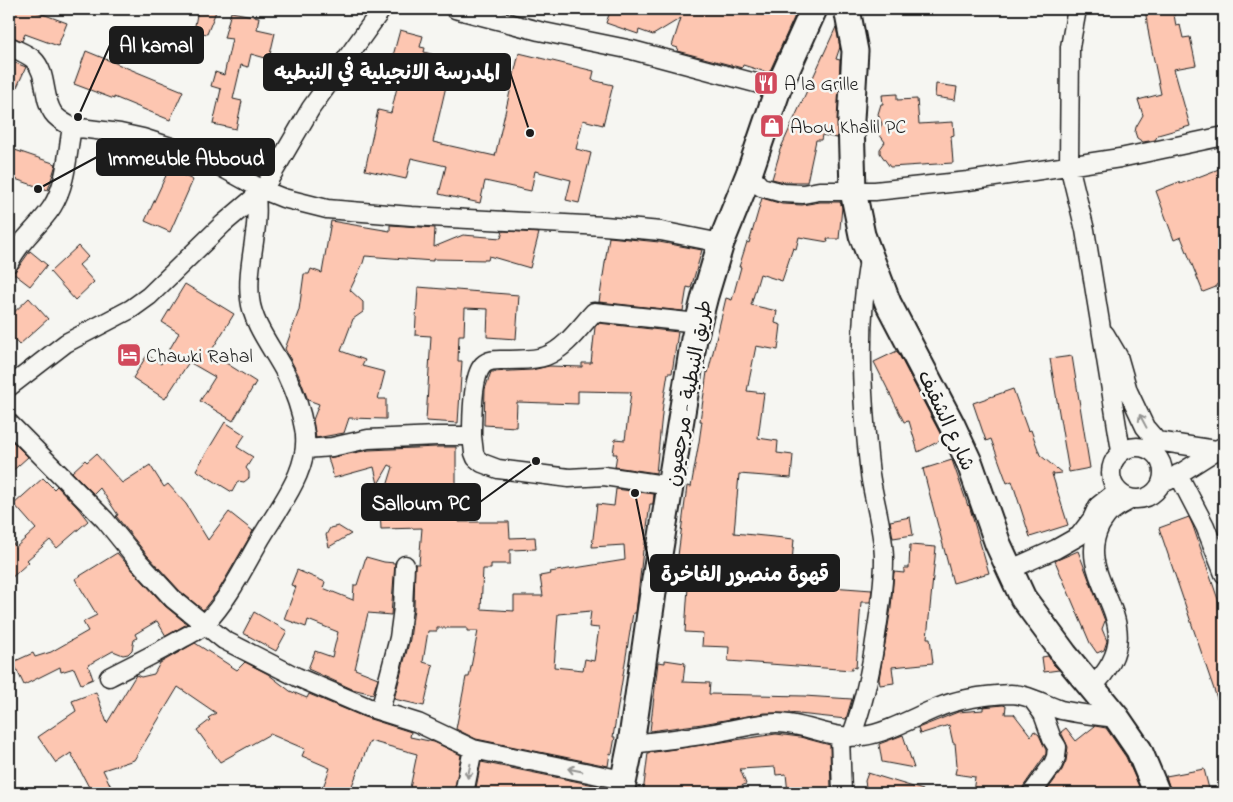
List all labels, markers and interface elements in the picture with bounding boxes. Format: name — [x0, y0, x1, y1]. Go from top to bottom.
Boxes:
callout: Al kamal — [110, 27, 203, 63]
text: Al kamal — [119, 32, 193, 62]
callout: المدرسة الانجيلية في النبطيه — [264, 54, 510, 90]
text: المدرسة الانجيلية في النبطيه — [274, 56, 500, 89]
restaurant icon: A la Grille — [753, 70, 779, 96]
place label: A la Grille — [784, 71, 859, 100]
shop icon: Abou Khalil PC — [759, 113, 785, 139]
place label: Abou Khalil PC — [790, 114, 906, 143]
callout: Immeuble Abboud — [97, 139, 274, 175]
text: Immeuble Abboud — [108, 145, 265, 175]
street label: طريق النبطية - مرجعيون — [660, 298, 721, 489]
hotel icon: Chawki Rahal — [116, 342, 142, 368]
place label: Chawki Rahal — [146, 343, 253, 372]
street label: شارع الشقيف — [909, 366, 981, 476]
one-way arrow — [1137, 415, 1147, 429]
callout: Salloum PC — [362, 484, 480, 520]
text: Salloum PC — [372, 490, 471, 520]
callout: قهوة منصور الفاخرة — [651, 555, 839, 591]
text: قهوة منصور الفاخرة — [661, 561, 829, 591]
one-way arrow — [463, 763, 473, 779]
one-way arrow — [568, 765, 584, 775]

